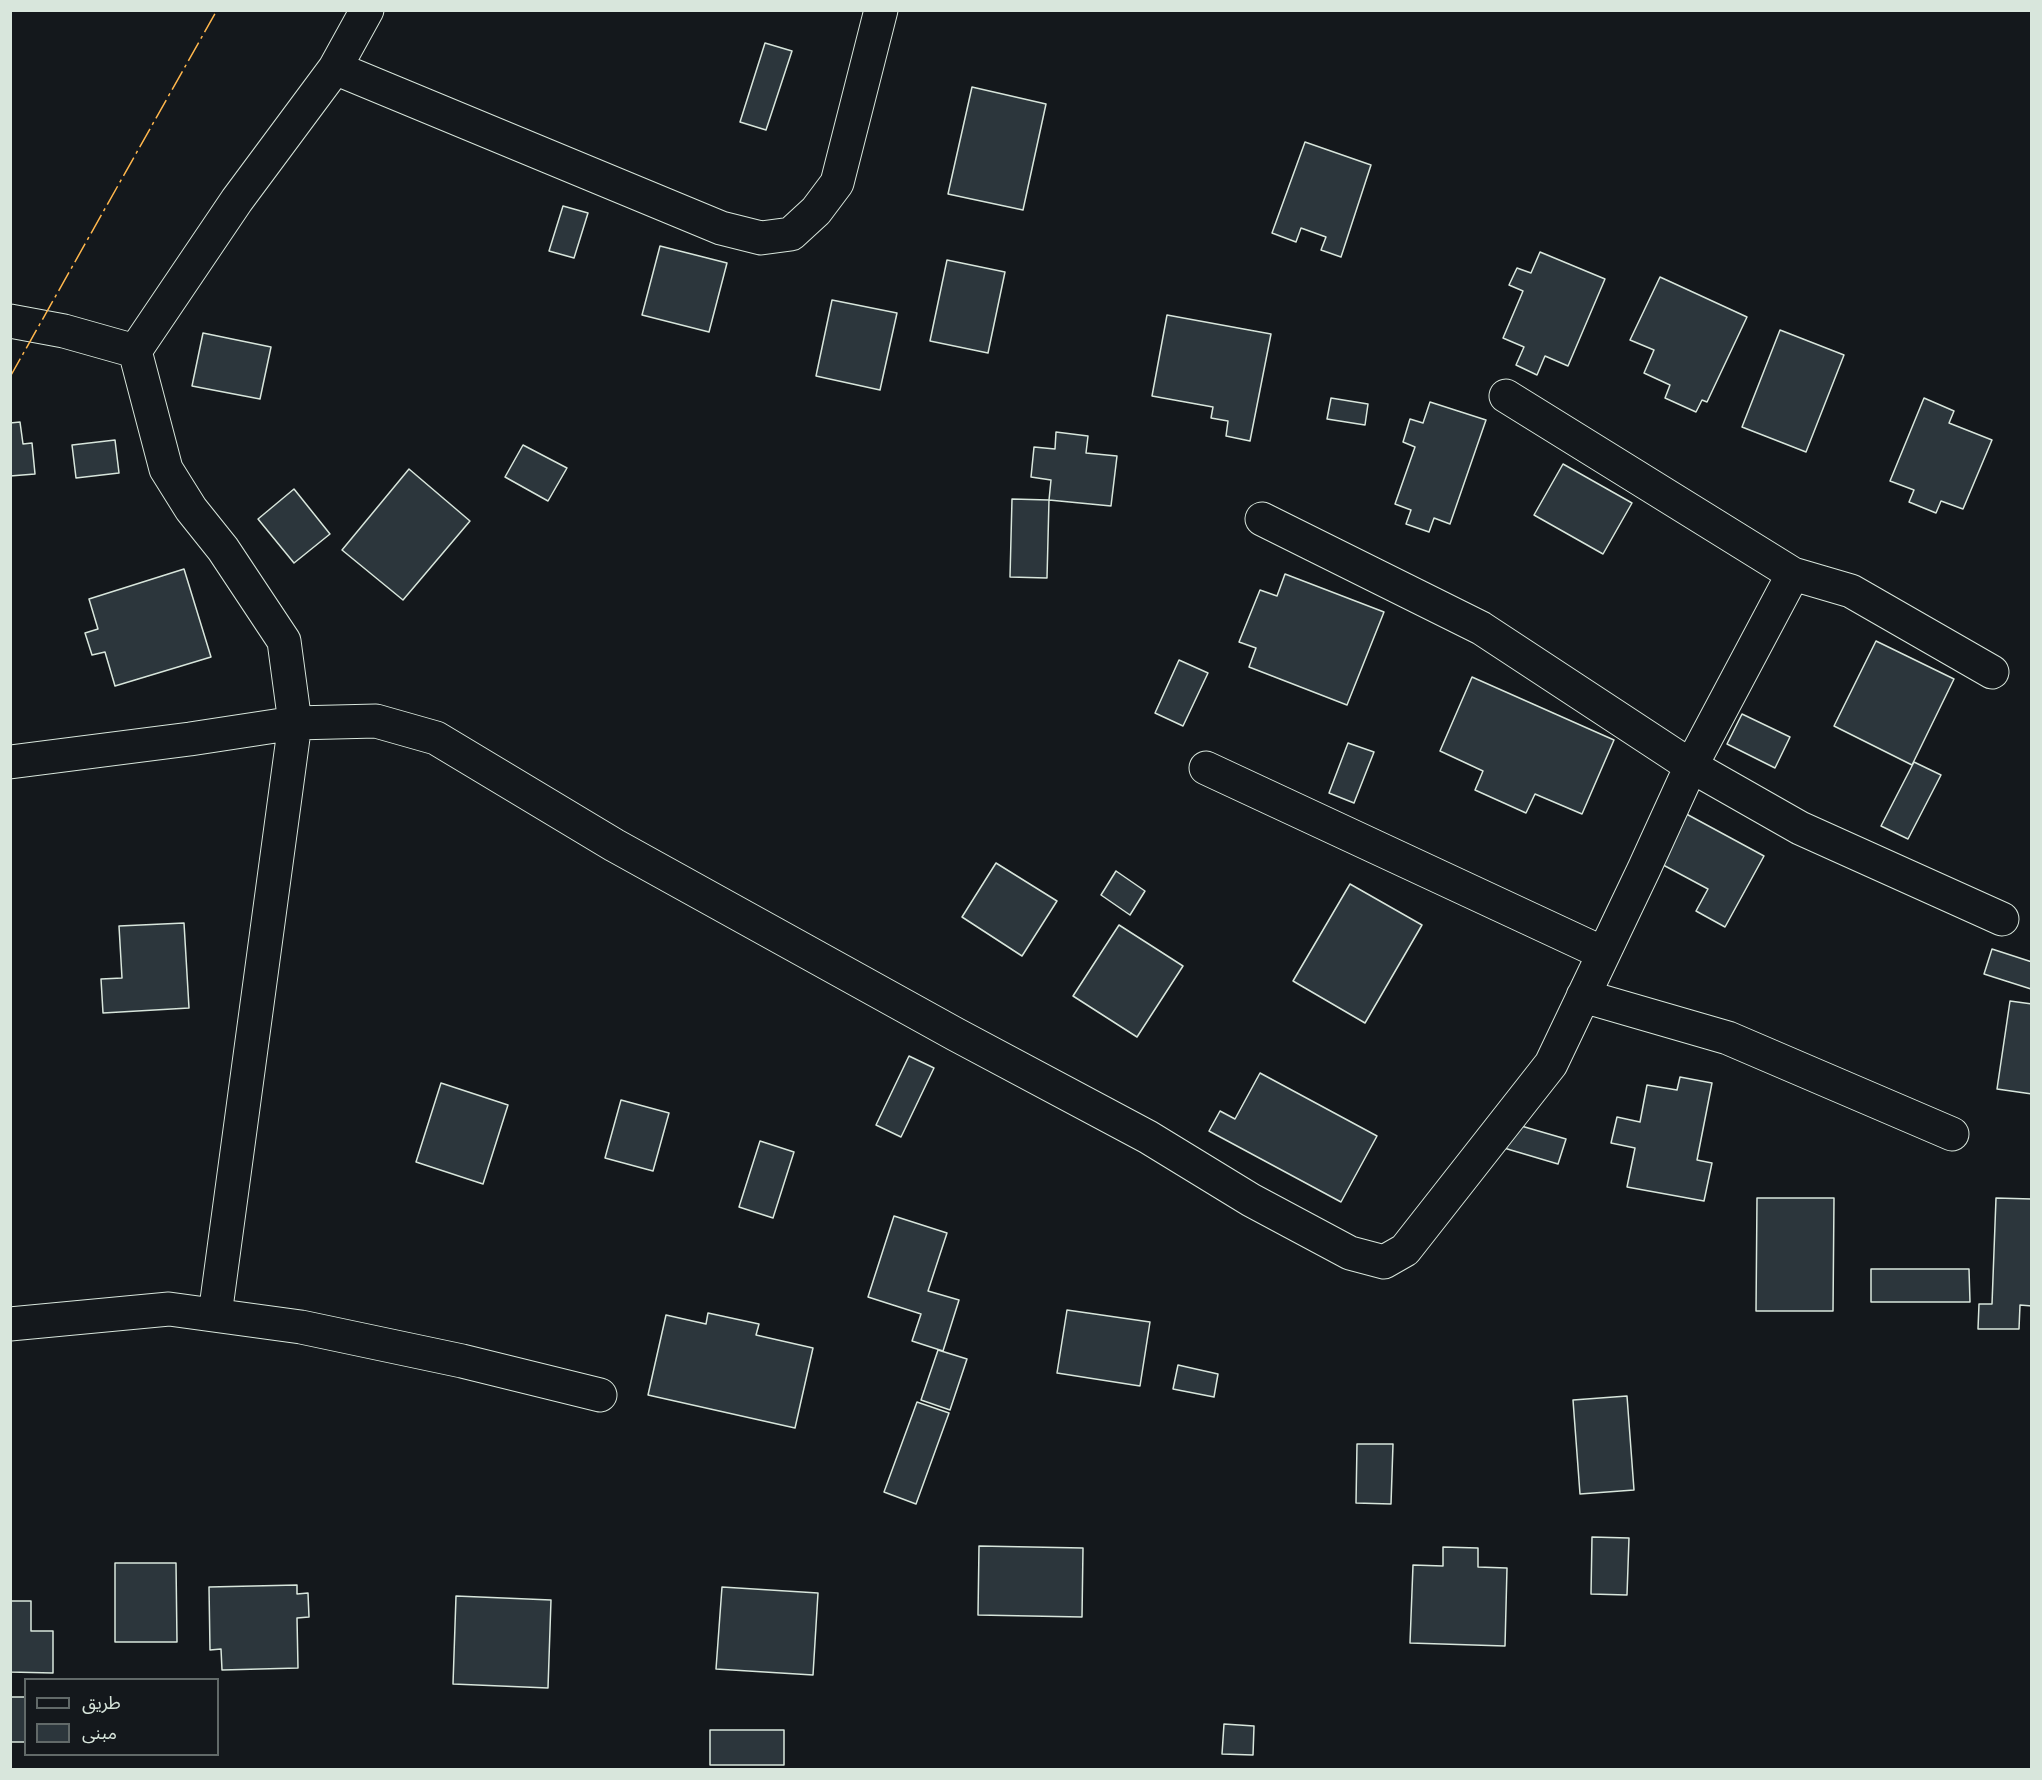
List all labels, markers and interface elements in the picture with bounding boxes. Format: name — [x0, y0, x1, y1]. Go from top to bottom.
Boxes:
legend — [24, 1678, 219, 1756]
text: طريق — [82, 1692, 121, 1713]
text: مبنى — [82, 1722, 117, 1743]

